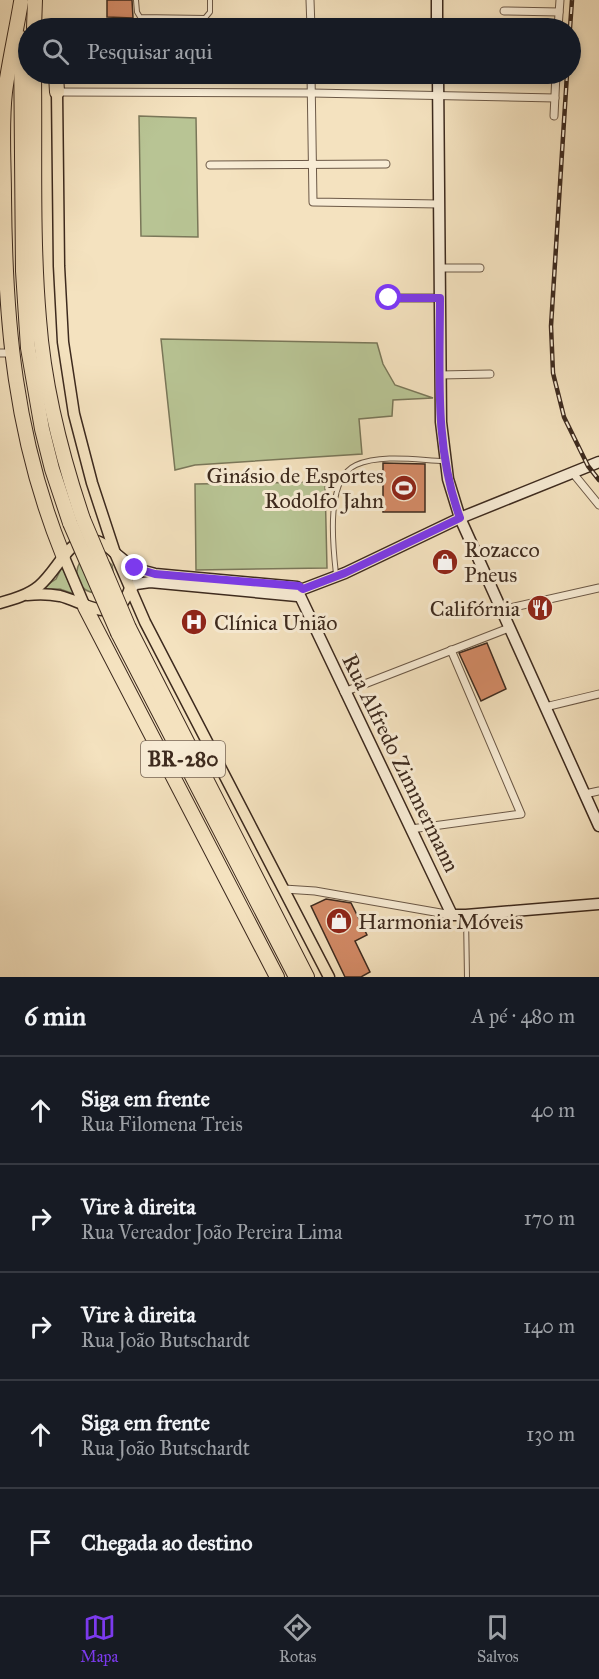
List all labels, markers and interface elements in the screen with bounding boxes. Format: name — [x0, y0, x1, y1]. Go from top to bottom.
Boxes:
search box — [18, 18, 581, 84]
icon: search — [39, 35, 72, 68]
text: Pesquisar aqui — [87, 38, 212, 65]
route start — [375, 284, 401, 310]
place label: Ginásio de Esportes Rodolfo Jahn — [207, 462, 384, 514]
sports icon: Ginásio de Esportes Rodolfo Jahn — [389, 473, 419, 503]
place label: Rozacco Pneus — [464, 536, 540, 588]
shop icon: Rozacco Pneus — [430, 547, 460, 577]
route end — [121, 554, 147, 580]
restaurant icon: Califórnia — [525, 593, 555, 623]
place label: Califórnia — [430, 595, 521, 622]
hospital icon: Clínica União — [179, 607, 209, 637]
place label: Clínica União — [214, 609, 338, 636]
street label: Rua Alfredo Zimmermann — [336, 650, 466, 876]
road number: BR-280 — [141, 741, 225, 777]
shop icon: Harmonia Móveis — [324, 906, 354, 936]
place label: Harmonia Móveis — [358, 908, 523, 935]
text: 6 min — [24, 1000, 86, 1032]
text: A pé · 480 m — [471, 1004, 575, 1028]
text: Siga em frente — [81, 1085, 210, 1112]
icon: ahead — [24, 1094, 57, 1127]
text: 40 m — [531, 1098, 575, 1122]
text: Rua Filomena Treis — [81, 1112, 243, 1136]
text: Vire à direita — [81, 1193, 196, 1220]
icon: right — [24, 1202, 57, 1235]
text: 170 m — [524, 1206, 575, 1230]
text: Rua Vereador João Pereira Lima — [81, 1220, 342, 1244]
text: Vire à direita — [81, 1301, 196, 1328]
icon: right — [24, 1310, 57, 1343]
text: 140 m — [523, 1314, 575, 1338]
text: Rua João Butschardt — [81, 1328, 250, 1352]
text: Siga em frente — [81, 1409, 210, 1436]
icon: ahead — [24, 1418, 57, 1451]
text: 130 m — [526, 1422, 575, 1446]
text: Rua João Butschardt — [81, 1436, 250, 1460]
icon: arrive — [24, 1526, 57, 1559]
text: Chegada ao destino — [81, 1529, 252, 1556]
tab: Mapa — [80, 1611, 118, 1666]
tab: Rotas — [279, 1611, 316, 1666]
tab: Salvos — [477, 1611, 519, 1666]

